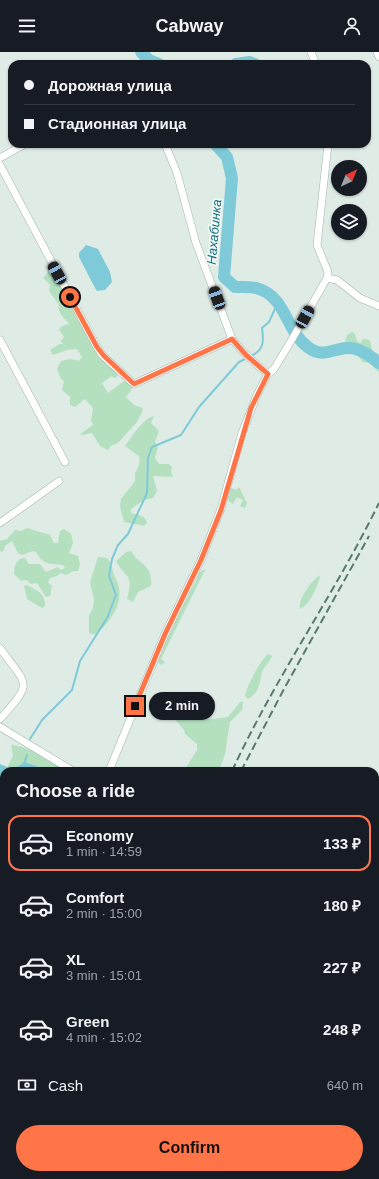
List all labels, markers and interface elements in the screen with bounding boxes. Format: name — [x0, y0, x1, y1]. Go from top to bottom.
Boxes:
icon: menu — [16, 15, 38, 37]
icon: person — [341, 15, 363, 37]
text: Cabway — [155, 16, 224, 36]
text: Дорожная улица — [48, 77, 172, 94]
text: Стадионная улица — [48, 115, 186, 132]
north arrow — [331, 160, 367, 196]
map controls — [331, 160, 367, 240]
water label: Нахабинка — [204, 199, 224, 265]
button: layers — [331, 204, 367, 240]
car — [46, 260, 68, 286]
car — [207, 285, 227, 311]
route start — [61, 288, 79, 306]
car — [294, 304, 316, 330]
callout: 2 min — [149, 692, 215, 720]
route end — [126, 697, 144, 715]
text: 2 min — [165, 698, 199, 713]
text: Choose a ride — [16, 781, 135, 801]
icon: car — [18, 825, 54, 861]
text: Economy — [66, 827, 134, 844]
text: 133 ₽ — [323, 835, 361, 852]
text: 1 min · 14:59 — [66, 844, 142, 859]
icon: car — [18, 887, 54, 923]
text: Comfort — [66, 889, 124, 906]
text: 180 ₽ — [323, 897, 361, 914]
text: 2 min · 15:00 — [66, 906, 142, 921]
icon: car — [18, 949, 54, 985]
text: XL — [66, 951, 85, 968]
text: 227 ₽ — [323, 959, 361, 976]
text: 3 min · 15:01 — [66, 968, 142, 983]
icon: car — [18, 1011, 54, 1047]
text: Green — [66, 1013, 109, 1030]
text: 248 ₽ — [323, 1021, 361, 1038]
text: 4 min · 15:02 — [66, 1030, 142, 1045]
icon: cash — [16, 1074, 38, 1096]
text: Cash — [48, 1077, 83, 1094]
text: 640 m — [327, 1078, 363, 1093]
button: Confirm — [16, 1125, 363, 1171]

